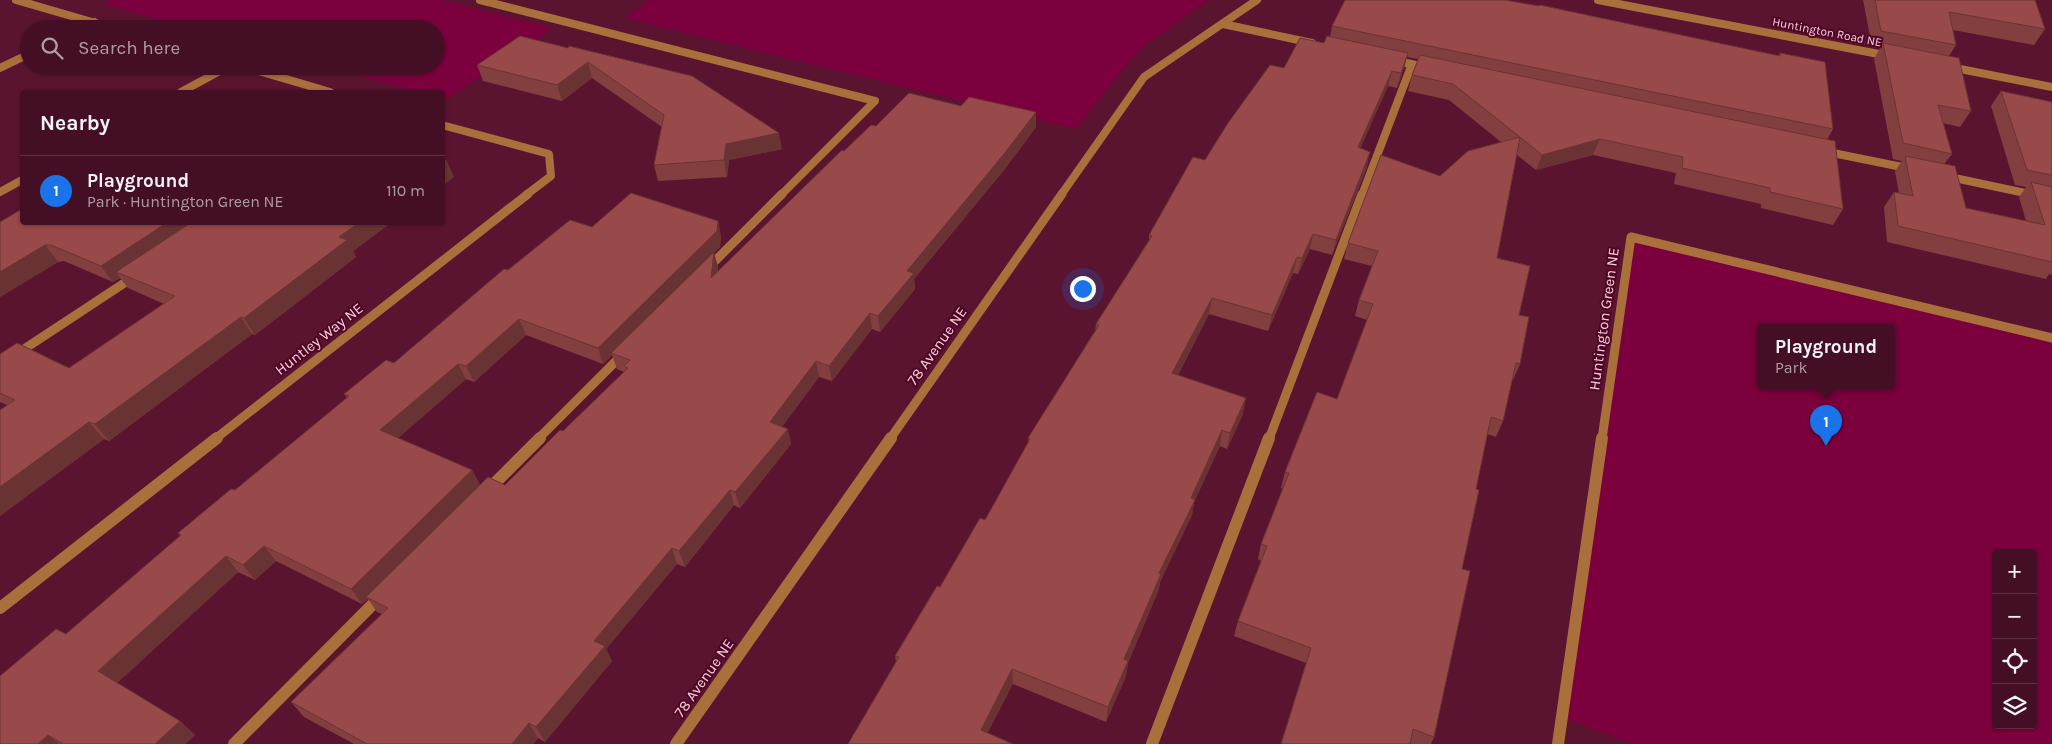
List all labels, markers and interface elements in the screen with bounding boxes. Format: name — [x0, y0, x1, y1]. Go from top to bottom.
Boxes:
street label: Huntington Road NE — [1771, 15, 1883, 49]
search box — [20, 20, 445, 75]
icon: search — [38, 34, 66, 62]
text: Search here — [78, 37, 180, 59]
text: Nearby — [40, 111, 110, 135]
text: Playground — [87, 170, 189, 192]
text: 1 — [53, 181, 59, 200]
text: 110 m — [386, 181, 425, 200]
text: Park · Huntington Green NE — [87, 192, 284, 211]
street label: Huntington Green NE — [1585, 246, 1623, 392]
your location — [1070, 276, 1096, 302]
street label: Huntley Way NE — [271, 299, 367, 379]
street label: 78 Avenue NE — [903, 303, 971, 389]
popup — [1757, 324, 1895, 389]
text: Playground — [1775, 336, 1877, 358]
text: Park — [1775, 358, 1807, 377]
pin: 1 — [1810, 405, 1842, 446]
map controls — [1992, 549, 2037, 729]
button: + — [1992, 549, 2037, 594]
button: − — [1992, 594, 2037, 639]
street label: 78 Avenue NE — [670, 635, 738, 721]
button: locate — [1992, 639, 2037, 684]
button: layers — [1992, 684, 2037, 729]

